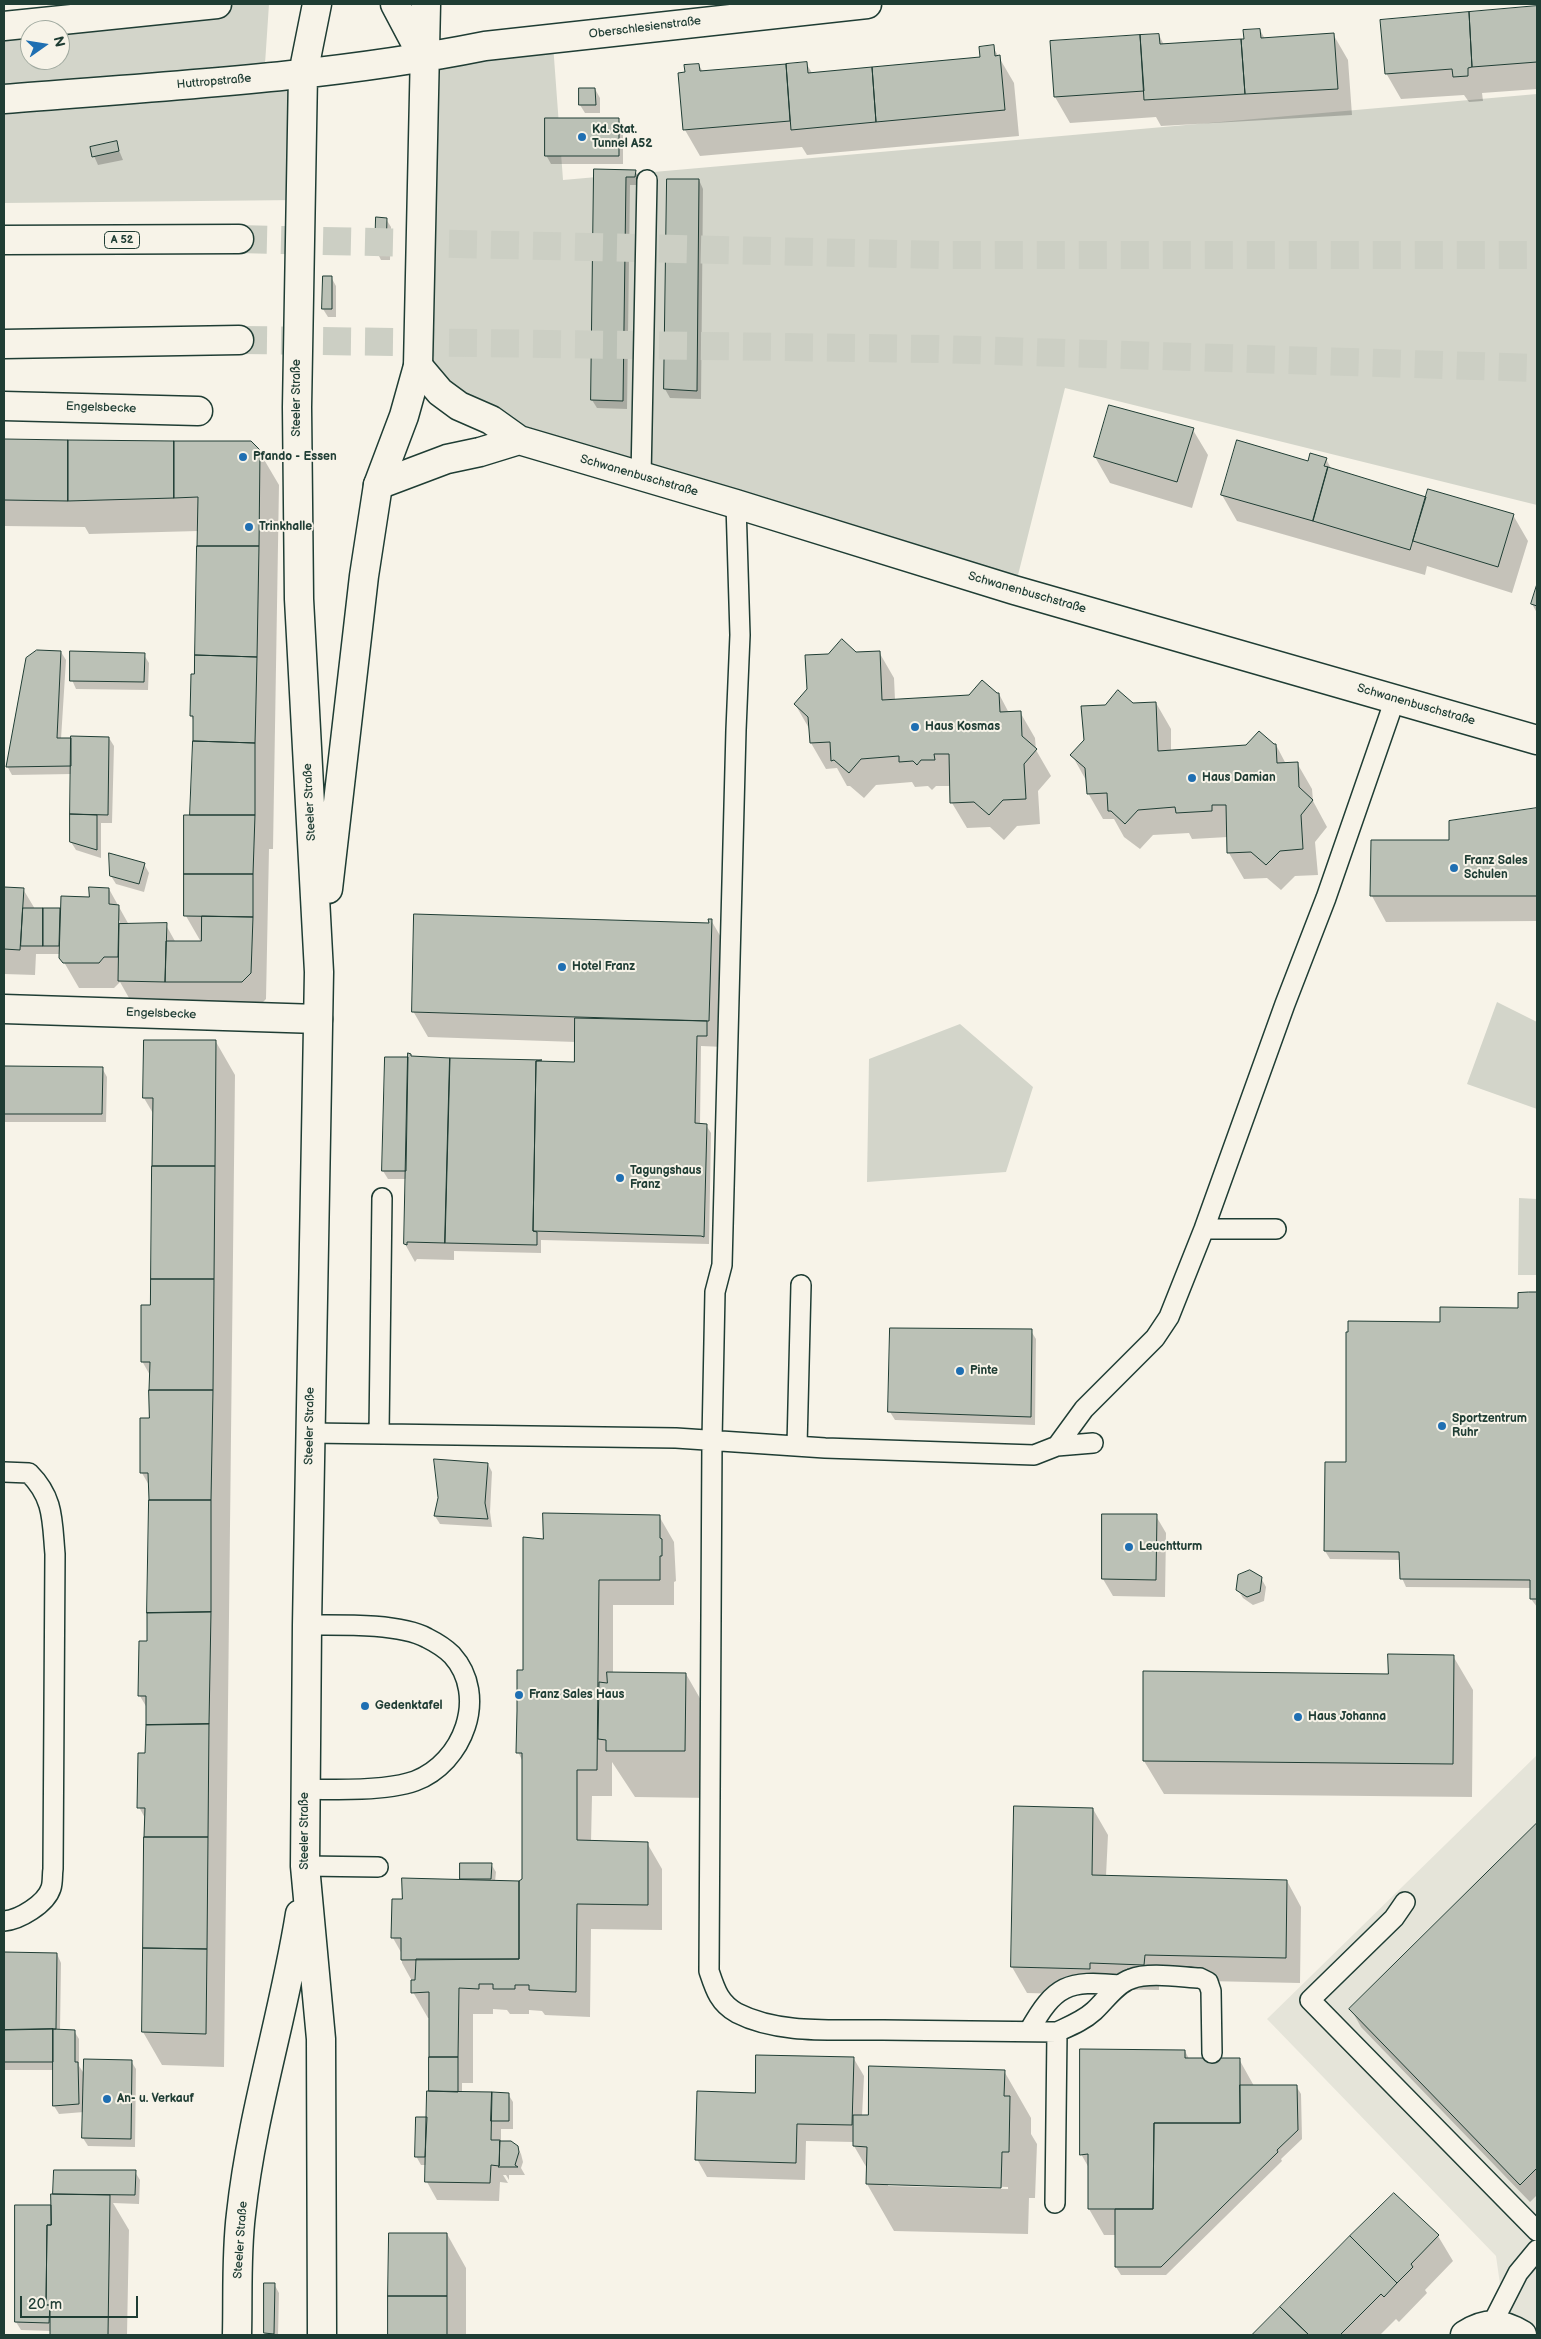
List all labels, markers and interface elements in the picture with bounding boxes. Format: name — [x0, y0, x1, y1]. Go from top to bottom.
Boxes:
street label: Oberschlesienstraße — [588, 14, 702, 42]
north arrow — [20, 20, 70, 70]
text: N — [50, 35, 69, 49]
street label: Huttropstraße — [176, 72, 252, 92]
place label: Kd. Stat. Tunnel A52 — [592, 123, 652, 151]
marker: Kd. Stat. Tunnel A52 — [576, 131, 588, 143]
road number: A 52 — [104, 232, 140, 248]
street label: Steeler Straße — [290, 359, 304, 437]
street label: Engelsbecke — [66, 400, 136, 416]
place label: Pfando - Essen — [253, 450, 337, 464]
marker: Pfando - Essen — [237, 451, 249, 463]
street label: Schwanenbuschstraße — [578, 452, 700, 500]
place label: Trinkhalle — [259, 520, 312, 534]
marker: Trinkhalle — [243, 521, 255, 533]
street label: Schwanenbuschstraße — [966, 569, 1088, 617]
street label: Schwanenbuschstraße — [1355, 681, 1477, 729]
place label: Haus Kosmas — [925, 720, 1000, 734]
marker: Haus Kosmas — [909, 721, 921, 733]
street label: Steeler Straße — [301, 763, 319, 841]
place label: Haus Damian — [1202, 771, 1276, 785]
marker: Haus Damian — [1186, 772, 1198, 784]
place label: Franz Sales Schulen — [1464, 854, 1528, 882]
marker: Franz Sales Schulen — [1448, 862, 1460, 874]
place label: Hotel Franz — [572, 960, 635, 974]
marker: Hotel Franz — [556, 961, 568, 973]
street label: Engelsbecke — [126, 1006, 196, 1022]
place label: Tagungshaus Franz — [630, 1164, 701, 1192]
marker: Tagungshaus Franz — [614, 1172, 626, 1184]
place label: Pinte — [970, 1364, 998, 1378]
marker: Pinte — [954, 1365, 966, 1377]
street label: Steeler Straße — [302, 1387, 318, 1465]
place label: Sportzentrum Ruhr — [1452, 1412, 1527, 1440]
marker: Sportzentrum Ruhr — [1436, 1420, 1448, 1432]
place label: Leuchtturm — [1139, 1540, 1202, 1554]
marker: Leuchtturm — [1123, 1541, 1135, 1553]
place label: Franz Sales Haus — [529, 1688, 624, 1702]
marker: Franz Sales Haus — [513, 1689, 525, 1701]
place label: Gedenktafel — [375, 1699, 443, 1713]
marker: Gedenktafel — [359, 1700, 371, 1712]
place label: Haus Johanna — [1308, 1710, 1386, 1724]
marker: Haus Johanna — [1292, 1711, 1304, 1723]
street label: Steeler Straße — [298, 1792, 312, 1870]
place label: An- u. Verkauf — [117, 2092, 194, 2106]
marker: An- u. Verkauf — [101, 2093, 113, 2105]
street label: Steeler Straße — [231, 2201, 251, 2279]
scale bar — [22, 2286, 140, 2318]
text: 20 m — [28, 2295, 62, 2314]

